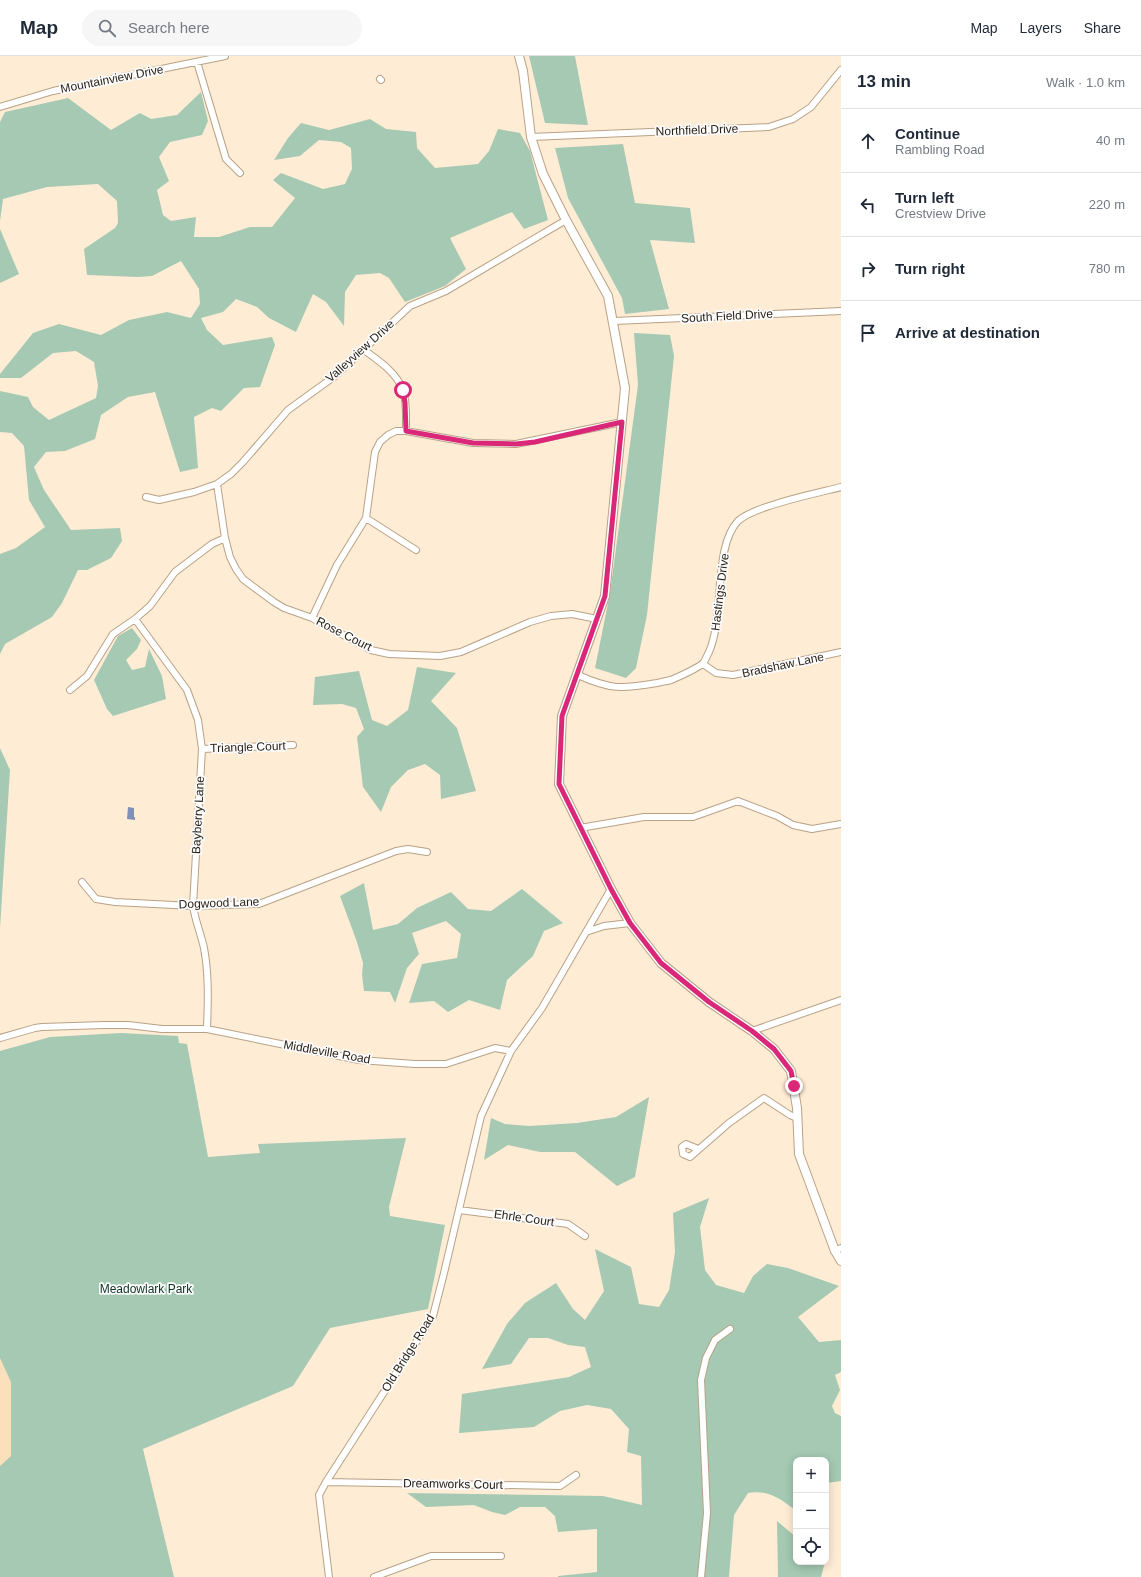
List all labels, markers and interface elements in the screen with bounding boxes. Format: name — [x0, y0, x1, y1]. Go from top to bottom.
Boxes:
search box — [82, 10, 362, 46]
text: Map — [20, 17, 58, 38]
icon: search — [96, 17, 118, 39]
text: Search here — [128, 19, 210, 36]
text: Map — [970, 20, 998, 36]
text: Layers — [1020, 20, 1062, 36]
text: Share — [1084, 20, 1121, 36]
street label: Mountainview Drive — [59, 62, 165, 96]
text: 13 min — [857, 72, 911, 91]
text: Walk · 1.0 km — [1046, 75, 1125, 90]
street label: Northfield Drive — [655, 122, 739, 138]
text: Continue — [895, 125, 960, 142]
icon: ahead — [857, 130, 879, 152]
text: 40 m — [1096, 133, 1125, 148]
text: Rambling Road — [895, 142, 985, 157]
text: Turn left — [895, 189, 954, 206]
icon: left — [857, 194, 879, 216]
text: 220 m — [1089, 197, 1125, 212]
text: Crestview Drive — [895, 206, 986, 221]
icon: right — [857, 258, 879, 280]
text: Turn right — [895, 260, 965, 277]
text: 780 m — [1089, 261, 1125, 276]
street label: South Field Drive — [681, 307, 774, 325]
street label: Valleyview Drive — [323, 316, 397, 385]
icon: arrive — [857, 322, 879, 344]
text: Arrive at destination — [895, 324, 1040, 341]
route start — [394, 381, 412, 399]
street label: Hastings Drive — [708, 552, 732, 632]
street label: Rose Court — [314, 614, 375, 654]
street label: Bradshaw Lane — [741, 649, 826, 681]
street label: Triangle Court — [210, 739, 287, 755]
street label: Bayberry Lane — [189, 775, 207, 854]
street label: Dogwood Lane — [178, 895, 260, 911]
street label: Middleville Road — [282, 1037, 372, 1067]
route end — [785, 1077, 803, 1095]
street label: Ehrle Court — [493, 1207, 556, 1229]
park label: Meadowlark Park — [100, 1282, 193, 1296]
street label: Old Bridge Road — [379, 1312, 437, 1394]
map controls — [793, 1457, 829, 1565]
button: + — [793, 1457, 829, 1493]
street label: Dreamworks Court — [403, 1476, 504, 1492]
button: − — [793, 1493, 829, 1529]
button: locate — [793, 1529, 829, 1565]

